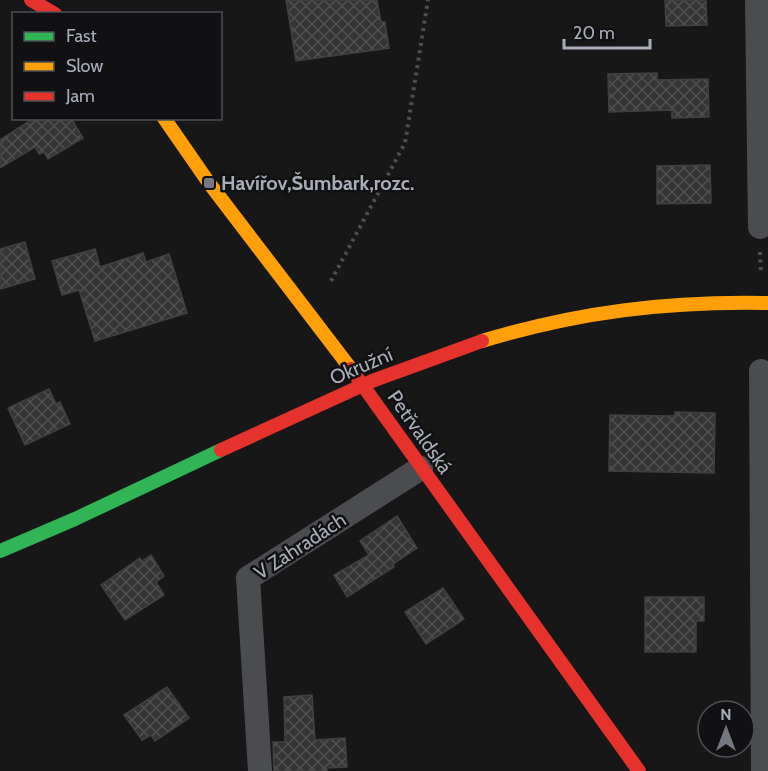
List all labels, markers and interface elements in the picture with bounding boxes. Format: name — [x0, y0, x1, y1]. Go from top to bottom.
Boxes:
legend — [12, 12, 222, 120]
scale bar — [564, 12, 650, 50]
text: 20 m — [573, 22, 615, 44]
text: Fast — [66, 25, 97, 47]
text: Slow — [66, 55, 103, 77]
text: Jam — [65, 85, 95, 107]
place label: Havířov,Šumbark,rozc. — [221, 171, 414, 195]
marker: Havířov,Šumbark,rozc. — [202, 176, 216, 190]
street label: Okružní — [326, 342, 396, 390]
street label: Petřvaldská — [383, 386, 458, 479]
street label: V Zahradách — [250, 508, 350, 584]
north arrow — [696, 699, 756, 759]
text: N — [720, 705, 732, 724]

